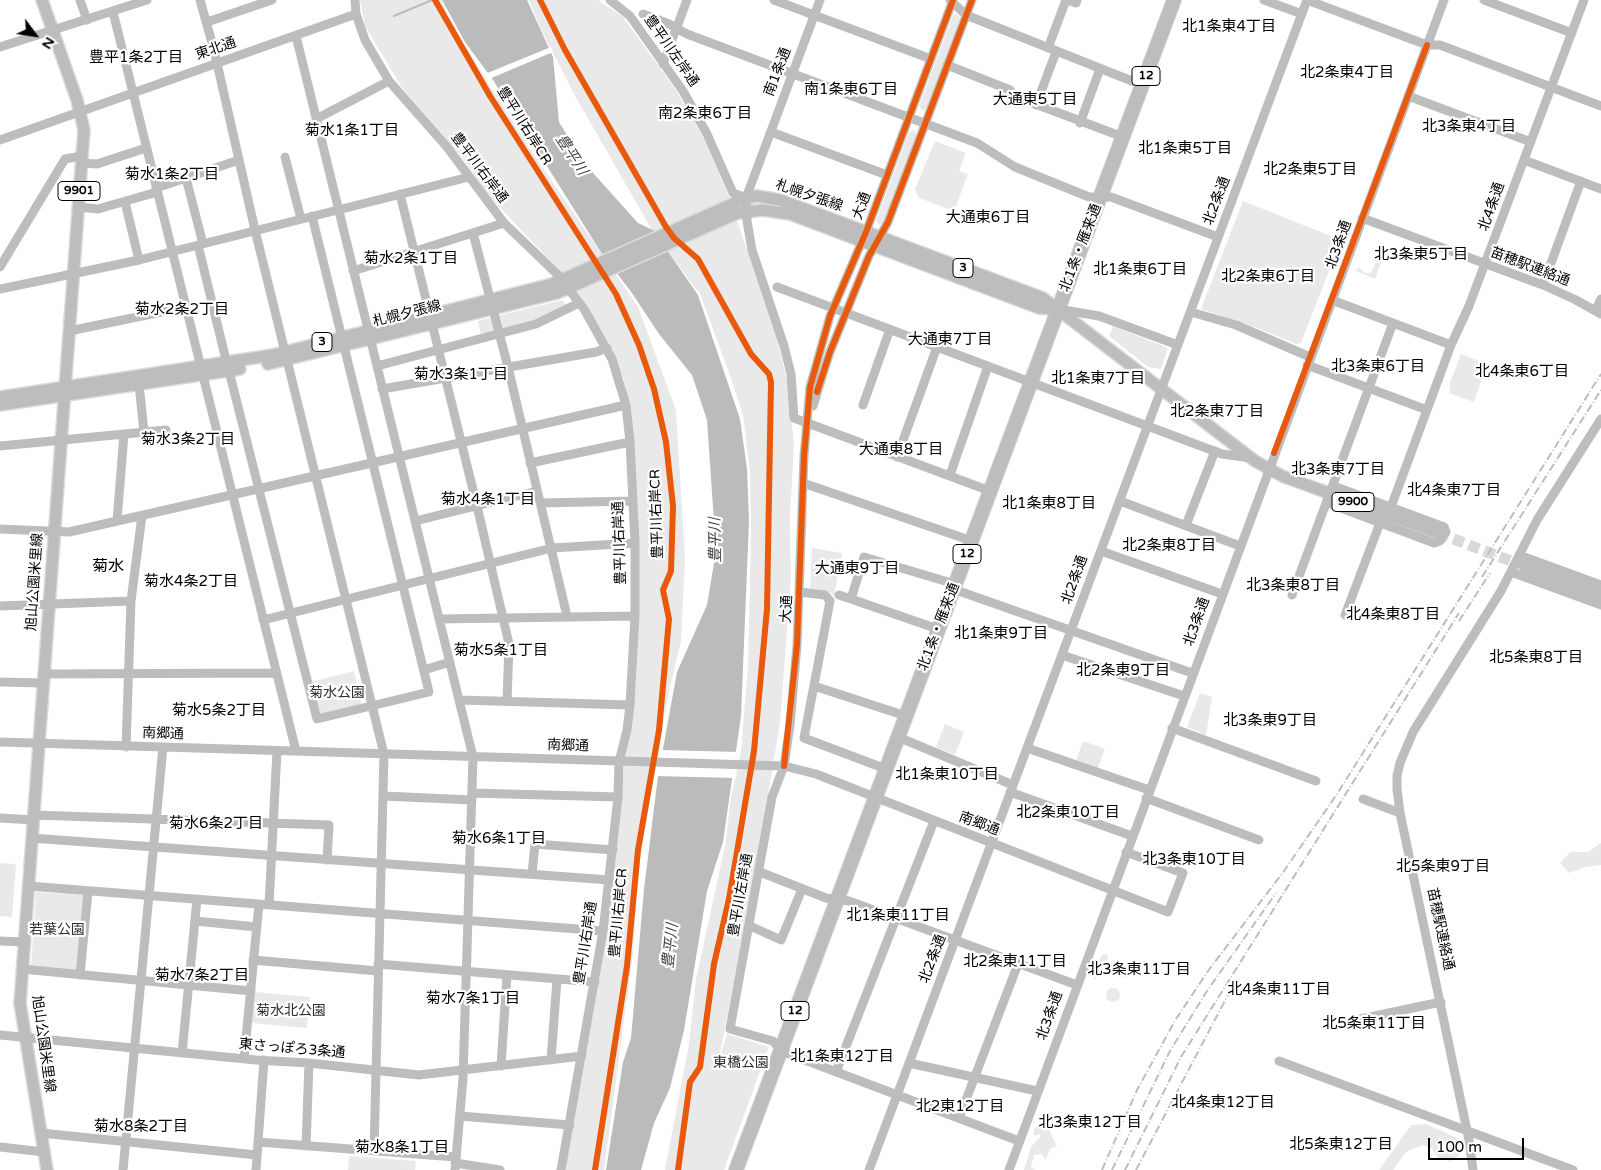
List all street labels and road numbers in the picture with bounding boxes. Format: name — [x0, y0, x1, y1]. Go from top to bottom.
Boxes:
street label: 豊平川左岸通 — [640, 12, 702, 90]
street label: 東北通 — [193, 34, 239, 64]
street label: 南1条通 — [761, 45, 795, 99]
road number: 12 — [1132, 66, 1160, 85]
street label: 豊平川右岸CR — [493, 84, 555, 168]
street label: 豊平川右岸通 — [447, 129, 511, 207]
street label: 北2条通 — [1200, 174, 1234, 228]
street label: 札幌夕張線 — [773, 177, 845, 215]
street label: 北4条通 — [1475, 180, 1509, 234]
road number: 9901 — [58, 182, 100, 200]
street label: 大通 — [849, 190, 875, 222]
street label: 北1条・雁来通 — [1057, 202, 1105, 294]
street label: 北3条通 — [1322, 218, 1356, 272]
street label: 苗穂駅連絡通 — [1488, 244, 1572, 290]
road number: 3 — [953, 258, 973, 278]
street label: 札幌夕張線 — [371, 297, 443, 331]
road number: 3 — [312, 332, 332, 352]
street label: 豊平川右岸CR — [647, 469, 667, 559]
road number: 9900 — [1332, 492, 1374, 512]
street label: 豊平川右岸通 — [610, 501, 630, 585]
street label: 旭山公園米里線 — [23, 533, 47, 631]
road number: 12 — [953, 544, 981, 564]
street label: 北2条通 — [1058, 553, 1092, 607]
street label: 北1条・雁来通 — [915, 581, 963, 673]
street label: 大通 — [778, 595, 796, 623]
street label: 北3条通 — [1180, 595, 1214, 649]
street label: 南郷通 — [142, 725, 184, 743]
street label: 南郷通 — [547, 737, 589, 755]
street label: 南郷通 — [956, 809, 1002, 839]
street label: 豊平川左岸通 — [725, 852, 757, 938]
street label: 豊平川右岸CR — [607, 868, 631, 958]
street label: 苗穂駅連絡通 — [1423, 886, 1457, 972]
street label: 豊平川右岸通 — [571, 900, 601, 986]
street label: 北2条通 — [916, 932, 950, 986]
street label: 北3条通 — [1033, 989, 1067, 1043]
street label: 旭山公園米里線 — [28, 994, 58, 1094]
road number: 12 — [781, 1001, 809, 1020]
street label: 東さっぽろ3条通 — [238, 1036, 346, 1062]

